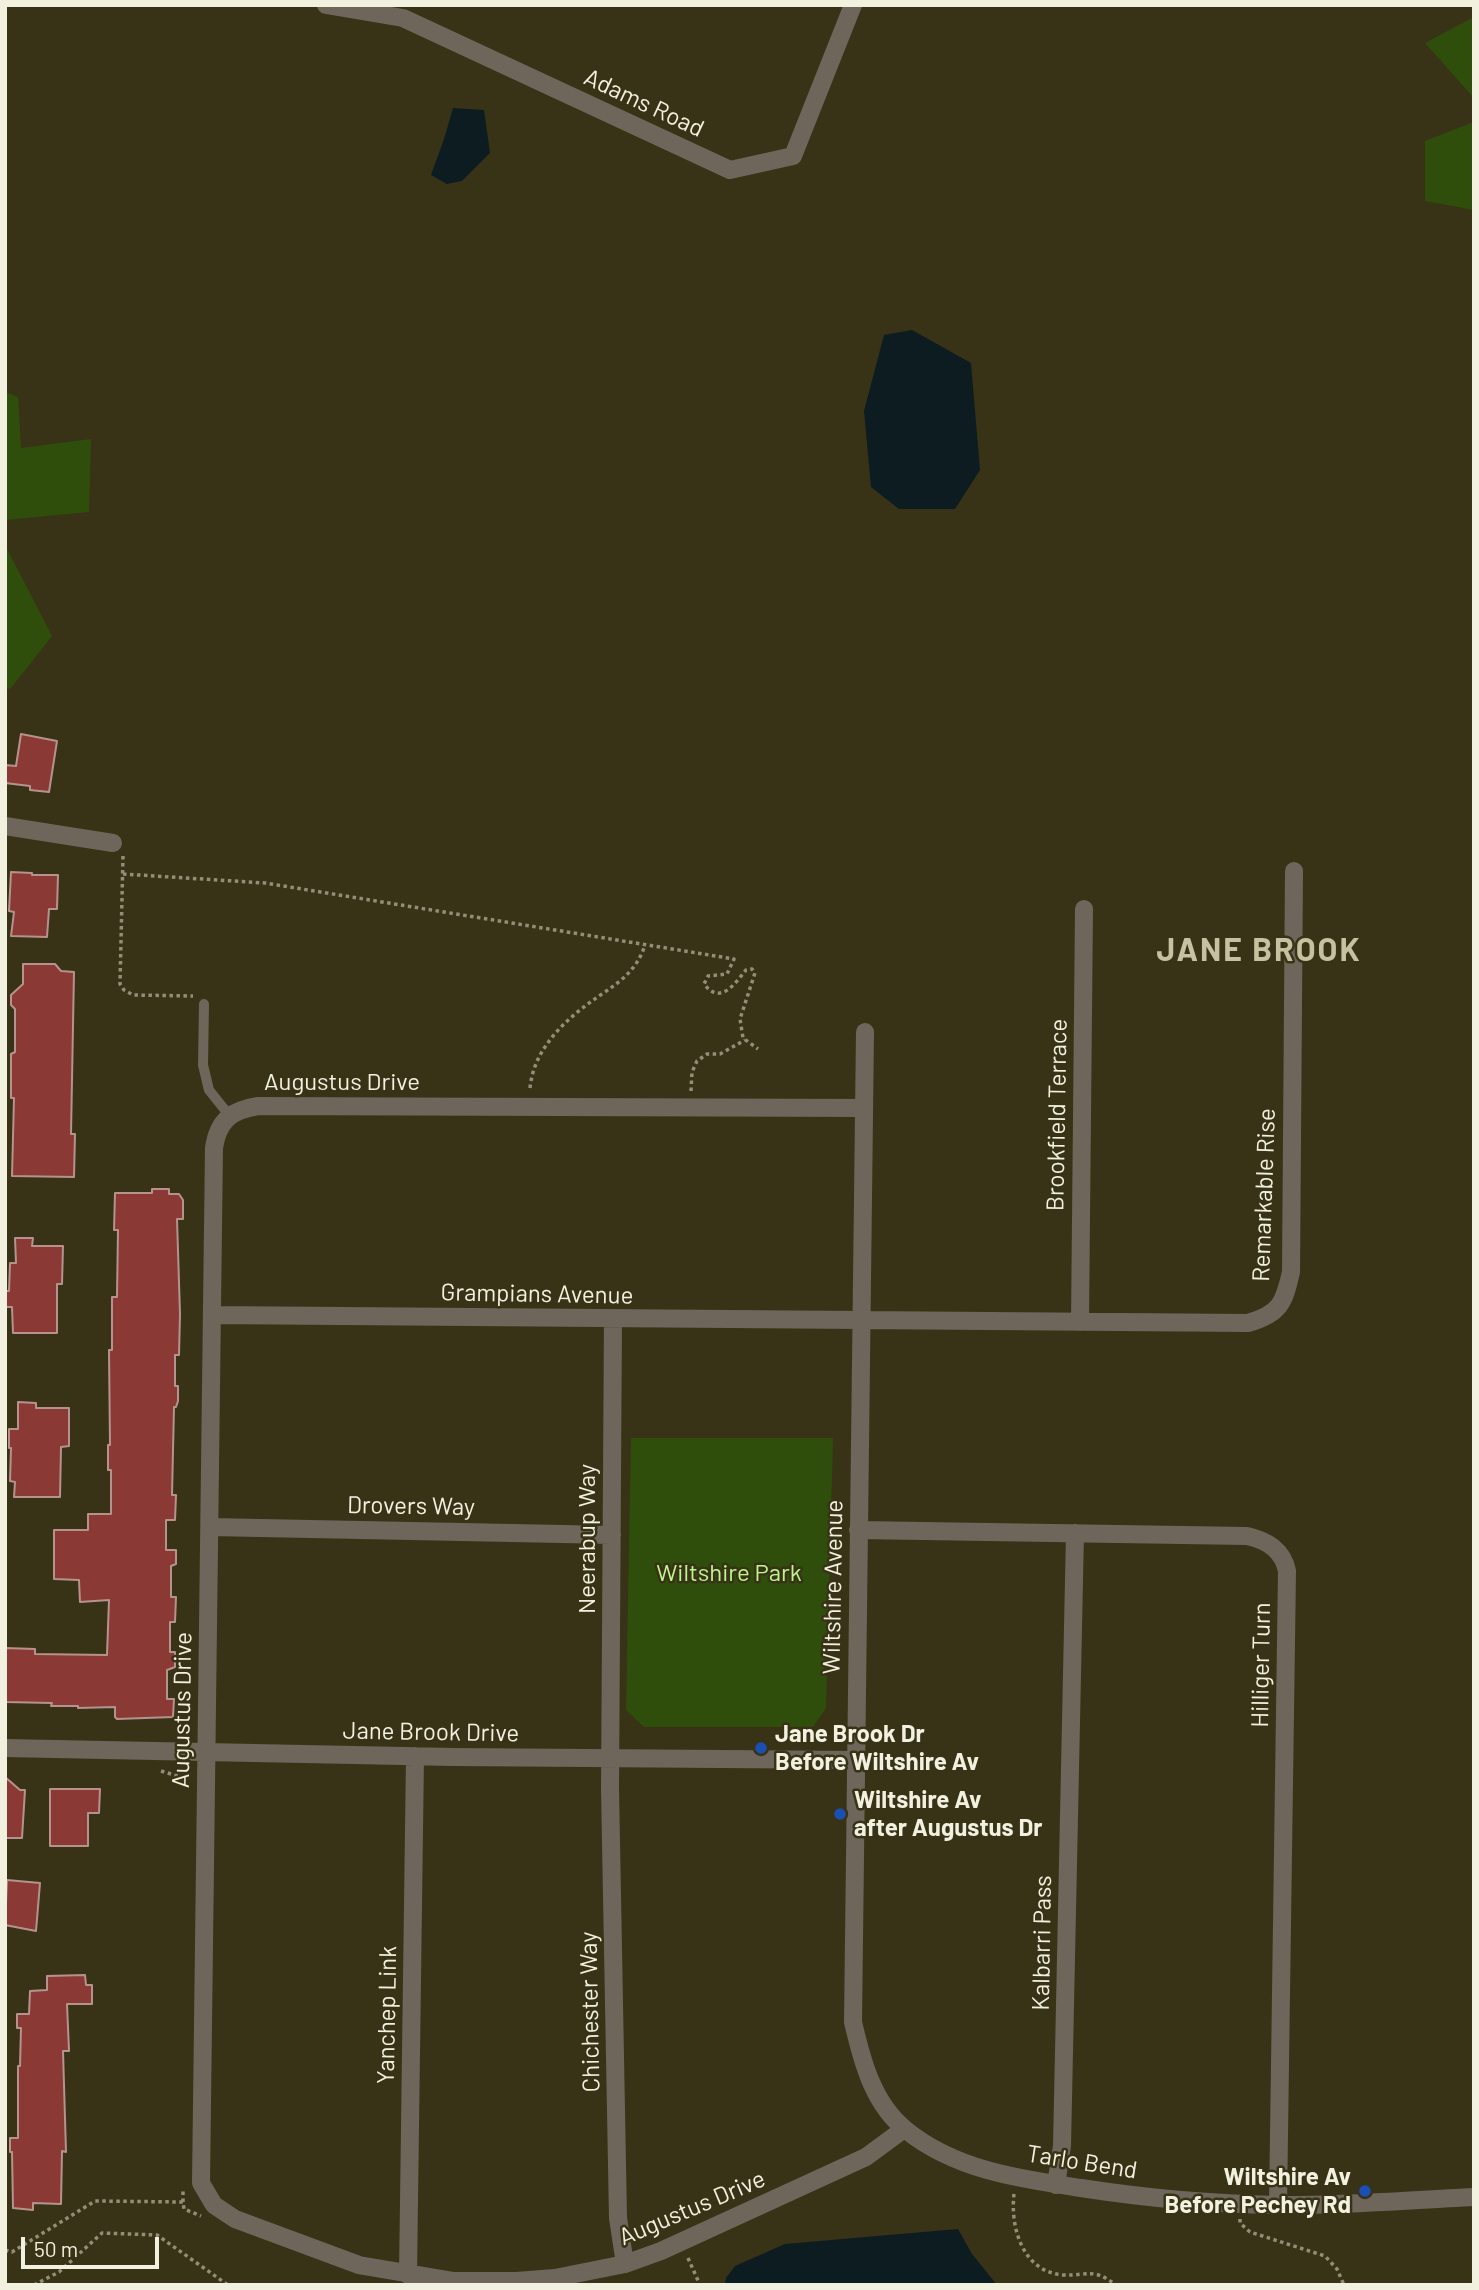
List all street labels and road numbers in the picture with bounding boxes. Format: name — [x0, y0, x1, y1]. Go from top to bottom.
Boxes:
street label: Adams Road — [580, 63, 708, 143]
street label: Brookfield Terrace — [1041, 1019, 1073, 1211]
street label: Augustus Drive — [264, 1068, 420, 1096]
street label: Remarkable Rise — [1247, 1108, 1281, 1282]
street label: Grampians Avenue — [440, 1278, 634, 1310]
street label: Neerabup Way — [573, 1464, 601, 1614]
street label: Drovers Way — [347, 1490, 475, 1522]
street label: Wiltshire Avenue — [817, 1499, 849, 1675]
street label: Hilliger Turn — [1246, 1602, 1276, 1728]
street label: Augustus Drive — [166, 1632, 198, 1788]
street label: Jane Brook Drive — [342, 1716, 520, 1748]
street label: Kalbarri Pass — [1026, 1875, 1058, 2011]
street label: Chichester Way — [574, 1931, 606, 2093]
street label: Yanchep Link — [371, 1946, 403, 2084]
street label: Tarlo Bend — [1025, 2139, 1139, 2185]
street label: Augustus Drive — [615, 2164, 769, 2252]

